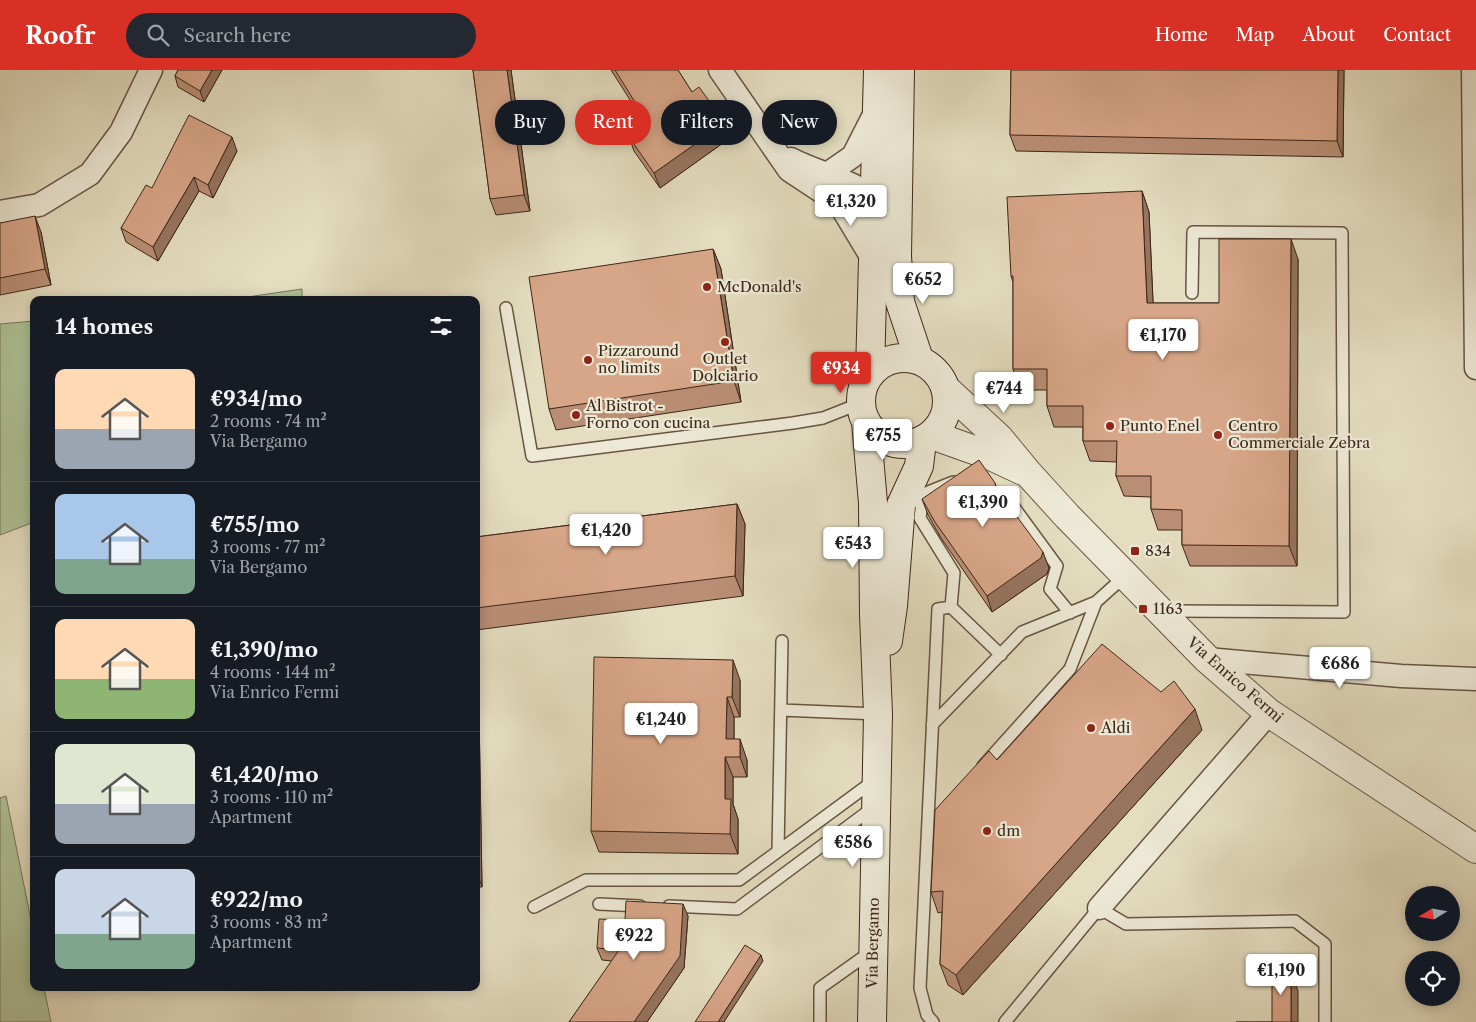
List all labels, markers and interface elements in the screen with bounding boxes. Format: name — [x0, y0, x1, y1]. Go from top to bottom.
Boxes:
search box — [126, 13, 476, 58]
text: Roofr — [25, 21, 96, 50]
icon: search — [144, 21, 172, 49]
text: Search here — [184, 24, 291, 47]
text: Home — [1155, 24, 1208, 46]
text: Map — [1236, 24, 1274, 46]
text: About — [1302, 24, 1355, 46]
text: Contact — [1383, 24, 1451, 46]
chip: Buy — [495, 100, 565, 145]
chip: Rent — [575, 100, 651, 145]
chip: Filters — [661, 100, 752, 145]
chip: New — [762, 100, 837, 145]
pin: €1,320 — [810, 184, 892, 227]
text: €1,320 — [826, 191, 876, 211]
pin: €652 — [893, 262, 953, 305]
text: €652 — [904, 269, 942, 289]
place label: McDonald's — [717, 277, 802, 296]
marker: McDonald's — [701, 281, 713, 293]
icon: filters — [427, 312, 455, 340]
text: 14 homes — [55, 314, 153, 339]
pin: €1,170 — [1122, 318, 1204, 361]
text: €1,170 — [1139, 325, 1187, 345]
marker: Outlet Dolciario — [719, 336, 731, 348]
place label: Pizzaround no limits — [598, 341, 679, 377]
place label: Outlet Dolciario — [692, 349, 758, 385]
pin: €934 — [811, 352, 871, 394]
marker: Pizzaround no limits — [582, 354, 594, 366]
text: €934 — [822, 358, 860, 378]
pin: €744 — [974, 372, 1034, 414]
text: €744 — [986, 378, 1022, 398]
text: €934/mo — [210, 386, 302, 411]
icon: home — [95, 389, 155, 449]
place label: Al Bistrot - Forno con cucina — [585, 396, 711, 432]
marker: Al Bistrot - Forno con cucina — [570, 409, 582, 421]
text: 2 rooms · 74 m² — [210, 411, 327, 431]
place label: Punto Enel — [1120, 416, 1200, 435]
place label: Centro Commerciale Zebra — [1228, 416, 1370, 452]
pin: €755 — [853, 418, 913, 461]
marker: Punto Enel — [1104, 420, 1116, 432]
text: €755 — [865, 425, 901, 445]
marker: Centro Commerciale Zebra — [1212, 429, 1224, 441]
text: Via Bergamo — [210, 431, 307, 451]
pin: €1,390 — [942, 486, 1024, 528]
text: €1,390 — [958, 492, 1008, 512]
text: €755/mo — [210, 512, 299, 537]
icon: home — [95, 514, 155, 574]
pin: €1,420 — [565, 514, 647, 556]
text: €1,420 — [581, 520, 631, 540]
pin: €543 — [823, 526, 883, 569]
text: €543 — [834, 533, 872, 553]
text: 3 rooms · 77 m² — [210, 537, 326, 557]
place label: 834 — [1145, 541, 1171, 560]
marker: 834 — [1129, 545, 1141, 557]
text: Via Bergamo — [210, 557, 307, 577]
place label: 1163 — [1153, 599, 1183, 618]
marker: 1163 — [1137, 603, 1149, 615]
street label: Via Enrico Fermi — [1183, 632, 1288, 727]
text: €1,390/mo — [210, 637, 318, 662]
icon: home — [95, 639, 155, 699]
pin: €686 — [1310, 646, 1370, 689]
text: €686 — [1320, 653, 1360, 673]
text: 4 rooms · 144 m² — [210, 662, 335, 682]
text: Via Enrico Fermi — [210, 682, 339, 702]
pin: €1,240 — [620, 702, 702, 745]
text: €1,240 — [636, 709, 686, 729]
place label: Aldi — [1100, 718, 1131, 737]
marker: Aldi — [1085, 722, 1097, 734]
text: €1,420/mo — [210, 762, 319, 787]
icon: home — [95, 764, 155, 824]
text: 3 rooms · 110 m² — [210, 787, 333, 807]
text: Apartment — [210, 807, 292, 827]
place label: dm — [997, 821, 1020, 840]
marker: dm — [981, 825, 993, 837]
pin: €586 — [823, 826, 883, 868]
text: €586 — [834, 832, 872, 852]
north arrow — [1405, 886, 1460, 941]
map controls — [1405, 886, 1460, 1006]
text: €922/mo — [210, 887, 303, 912]
icon: home — [95, 889, 155, 949]
street label: Via Bergamo — [862, 897, 883, 990]
text: 3 rooms · 83 m² — [210, 912, 328, 932]
pin: €922 — [604, 918, 664, 961]
text: €922 — [615, 925, 653, 945]
text: Apartment — [210, 932, 292, 952]
button: locate — [1405, 951, 1460, 1006]
pin: €1,190 — [1240, 954, 1322, 996]
text: €1,190 — [1257, 960, 1305, 980]

